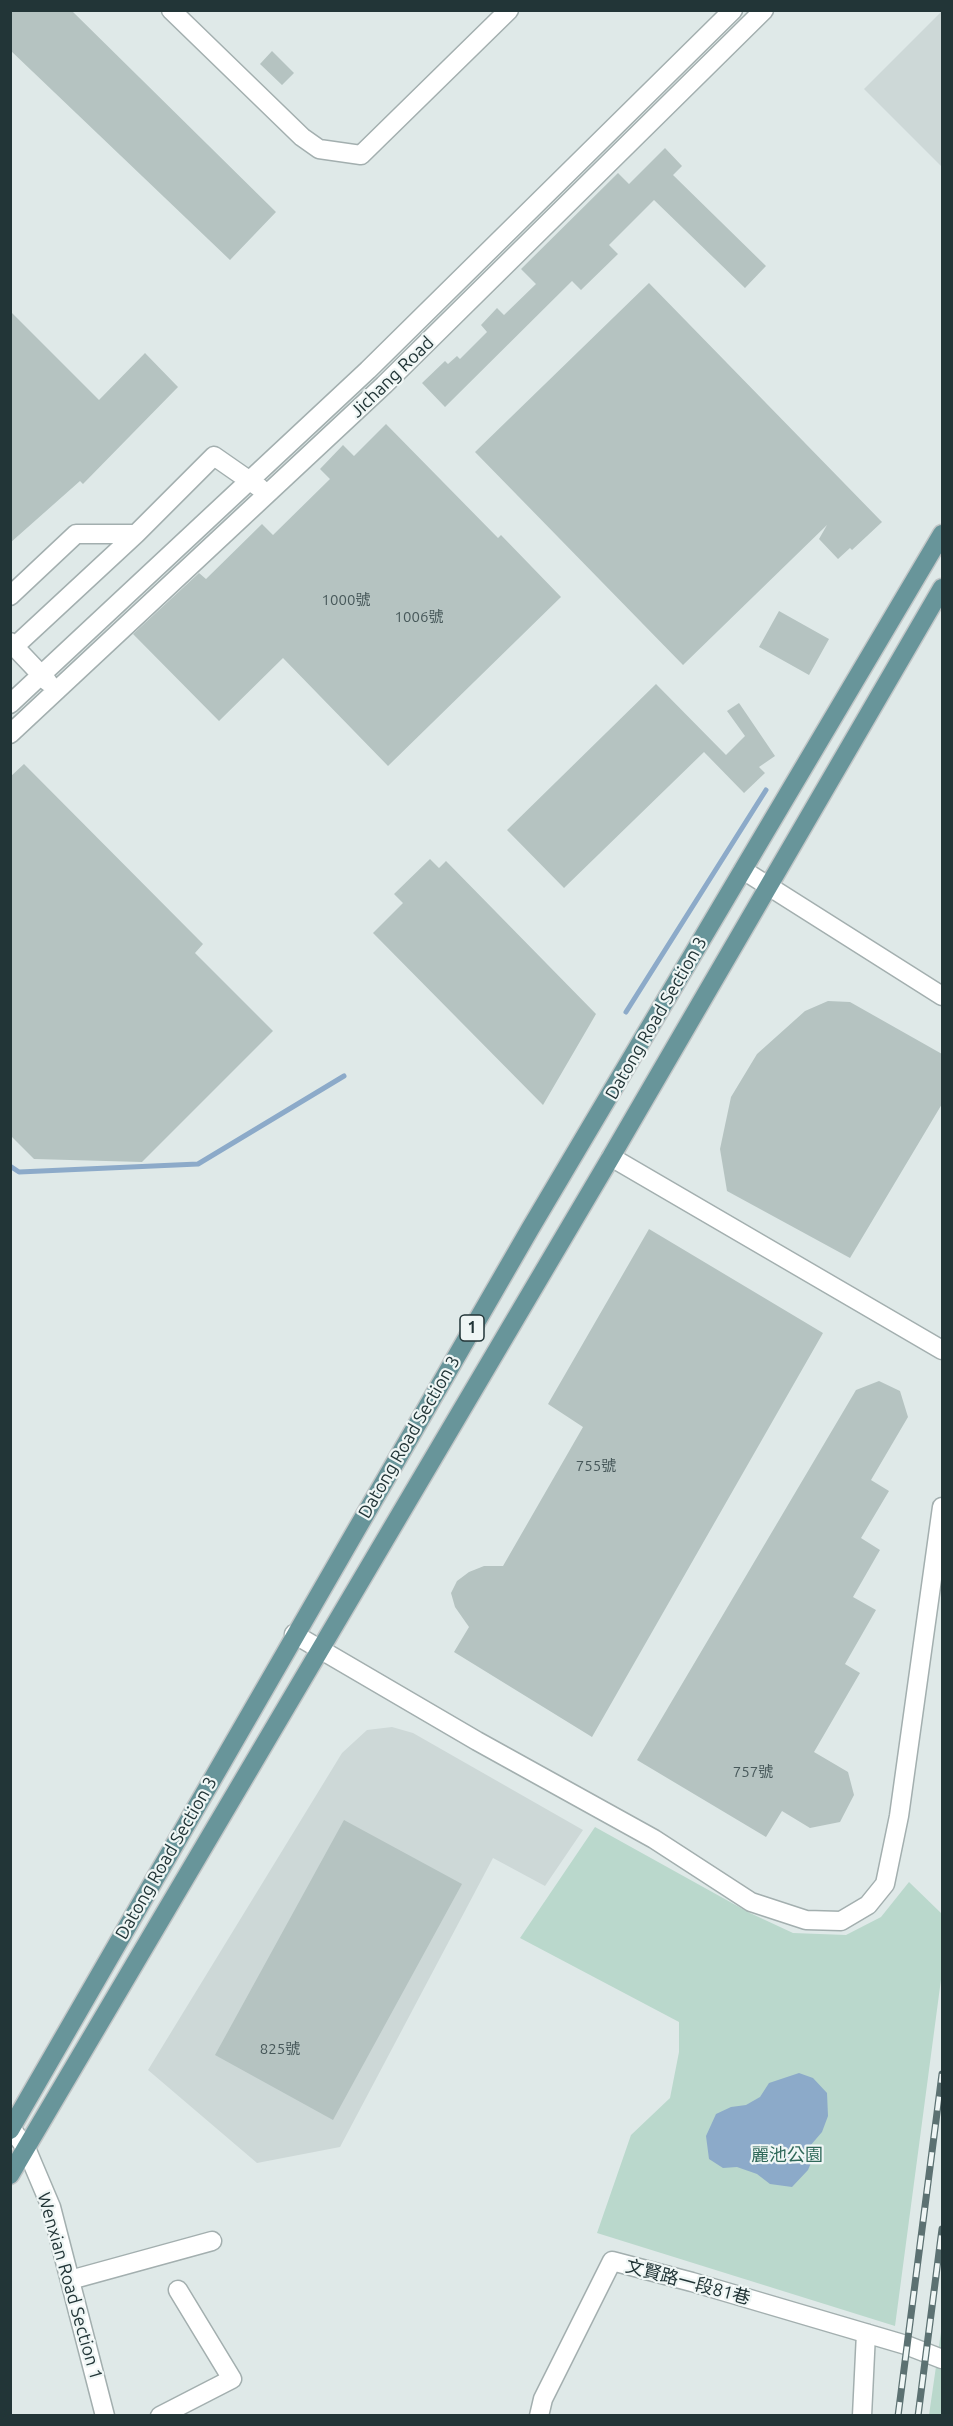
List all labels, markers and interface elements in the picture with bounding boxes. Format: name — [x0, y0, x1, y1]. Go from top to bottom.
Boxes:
street label: Jichang Road — [346, 332, 438, 422]
house number: 1000號 — [322, 591, 370, 609]
house number: 1006號 — [395, 608, 443, 626]
street label: Datong Road Section 3 — [601, 933, 711, 1103]
road number: 1 — [460, 1315, 484, 1341]
street label: Datong Road Section 3 — [354, 1352, 464, 1522]
house number: 755號 — [576, 1457, 616, 1475]
house number: 757號 — [733, 1763, 773, 1781]
street label: Datong Road Section 3 — [111, 1773, 221, 1943]
house number: 825號 — [260, 2040, 300, 2058]
park label: 麗池公園 — [751, 2144, 823, 2166]
street label: Wenxian Road Section 1 — [33, 2190, 107, 2382]
street label: 文賢路一段81巷 — [623, 2255, 753, 2309]

